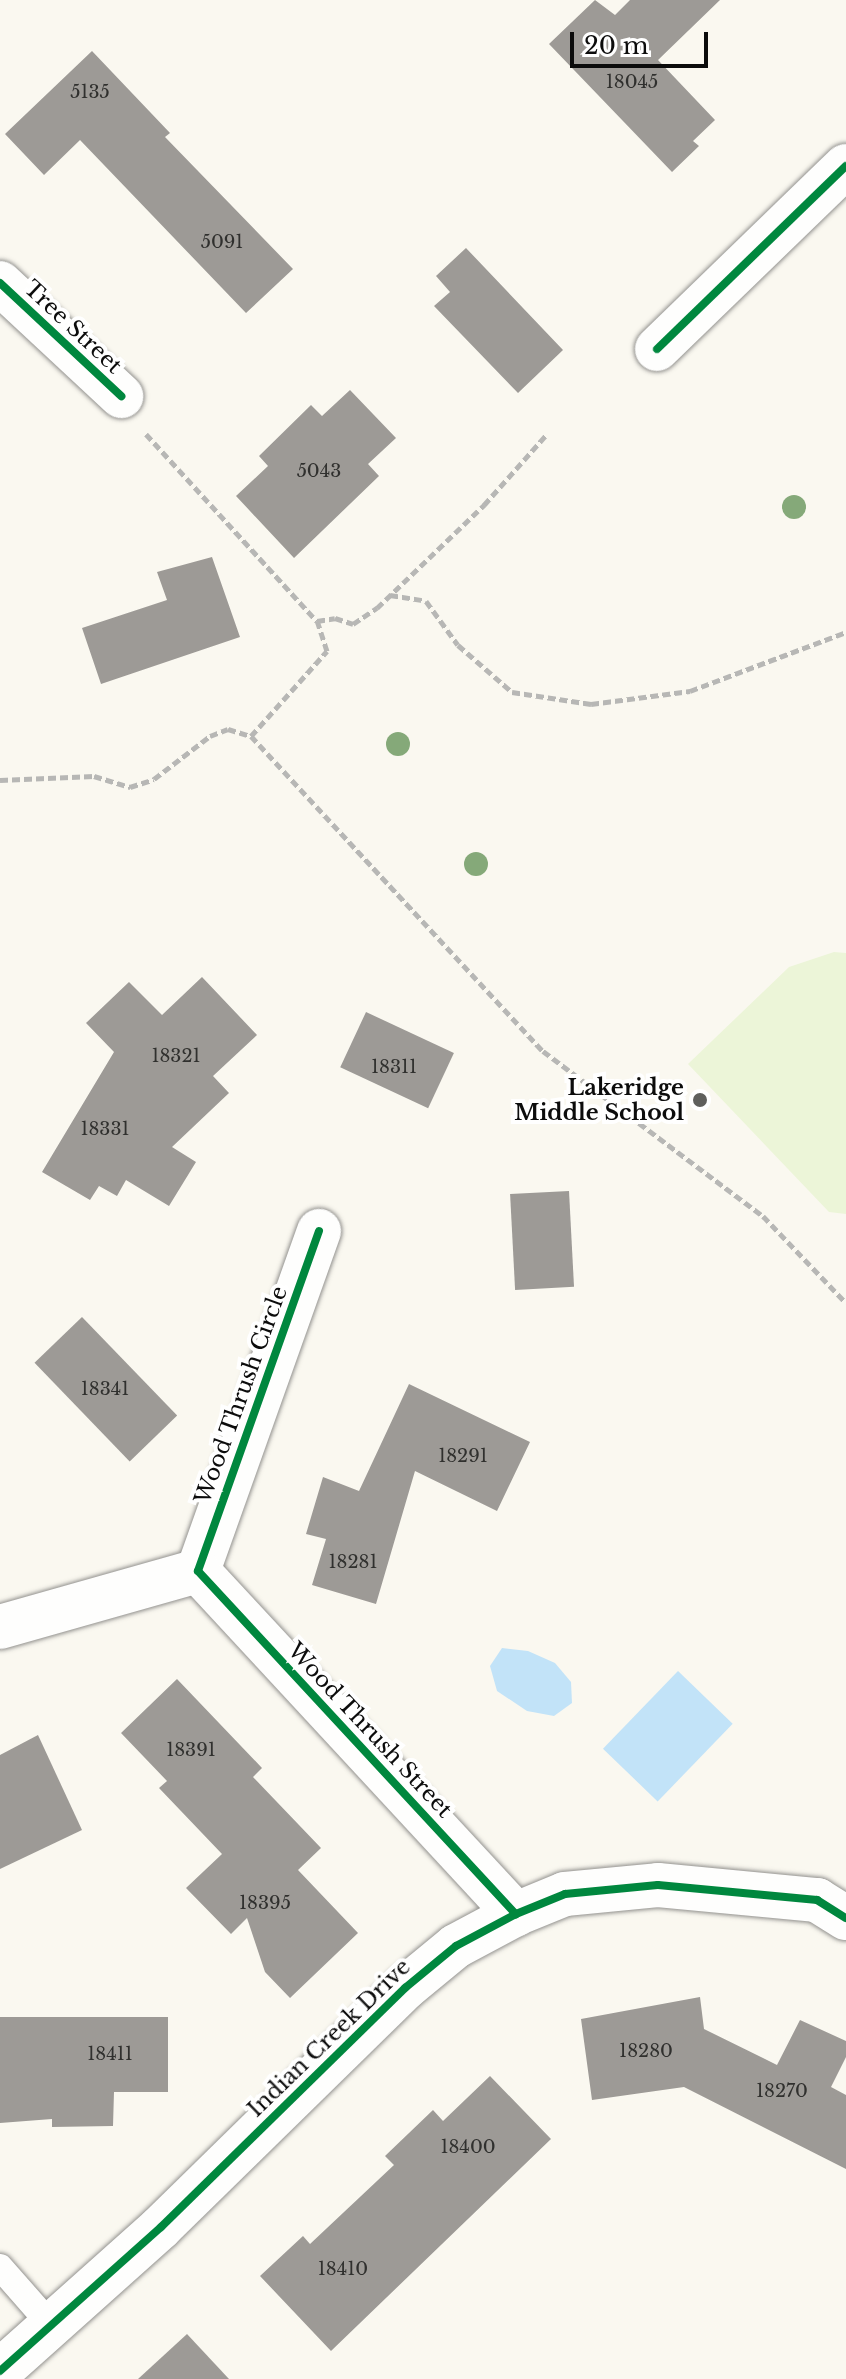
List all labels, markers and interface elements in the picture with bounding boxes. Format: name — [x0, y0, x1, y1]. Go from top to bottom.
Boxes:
scale bar — [574, 16, 712, 66]
text: 20 m — [584, 31, 649, 60]
house number: 18045 — [606, 71, 658, 93]
house number: 5135 — [70, 81, 110, 103]
house number: 5091 — [201, 231, 243, 253]
street label: Tree Street — [19, 275, 127, 379]
house number: 5043 — [297, 460, 341, 482]
house number: 18321 — [151, 1045, 201, 1067]
house number: 18311 — [371, 1056, 417, 1078]
place label: Lakeridge Middle School — [514, 1074, 684, 1126]
marker: Lakeridge Middle School — [691, 1091, 709, 1109]
house number: 18331 — [80, 1118, 130, 1140]
street label: Wood Thrush Circle — [189, 1282, 293, 1508]
house number: 18341 — [81, 1378, 129, 1400]
house number: 18291 — [438, 1445, 488, 1467]
house number: 18281 — [329, 1551, 377, 1573]
street label: Wood Thrush Street — [282, 1637, 458, 1823]
house number: 18391 — [166, 1739, 216, 1761]
house number: 18395 — [239, 1892, 291, 1914]
street label: Indian Creek Drive — [242, 1953, 416, 2123]
house number: 18280 — [619, 2040, 673, 2062]
house number: 18411 — [87, 2043, 133, 2065]
house number: 18270 — [756, 2080, 808, 2102]
house number: 18400 — [440, 2136, 496, 2158]
house number: 18410 — [318, 2258, 368, 2280]

